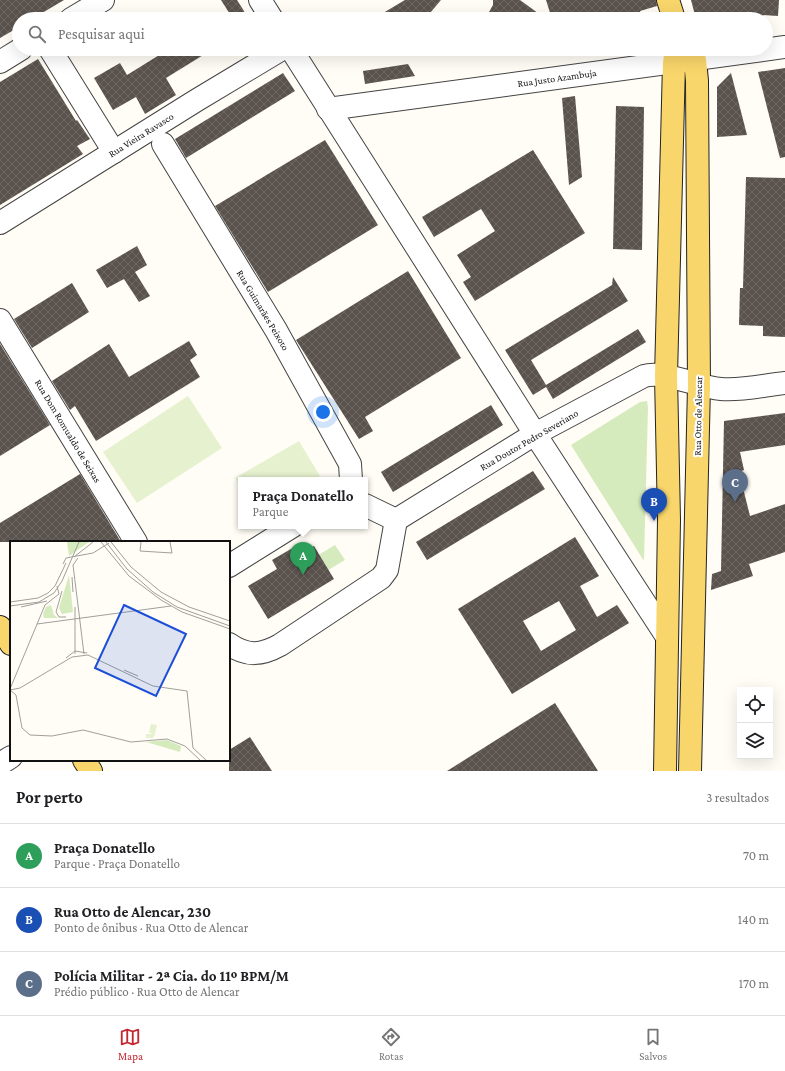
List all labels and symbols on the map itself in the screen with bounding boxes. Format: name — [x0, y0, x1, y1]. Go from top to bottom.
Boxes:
street label: Rua Justo Azambuja — [517, 67, 598, 90]
street label: Rua Vieira Ravasco — [107, 111, 176, 159]
street label: Rua Guimarães Peixoto — [235, 268, 291, 352]
street label: Rua Otto de Alencar — [692, 376, 704, 456]
street label: Rua Dom Romualdo de Seixas — [33, 377, 103, 485]
your location — [313, 402, 333, 422]
street label: Rua Doutor Pedro Severiano — [478, 407, 580, 473]
pin: C — [722, 469, 748, 502]
pin: B — [641, 488, 667, 521]
inset map — [10, 541, 230, 761]
pin: A — [290, 542, 316, 575]

